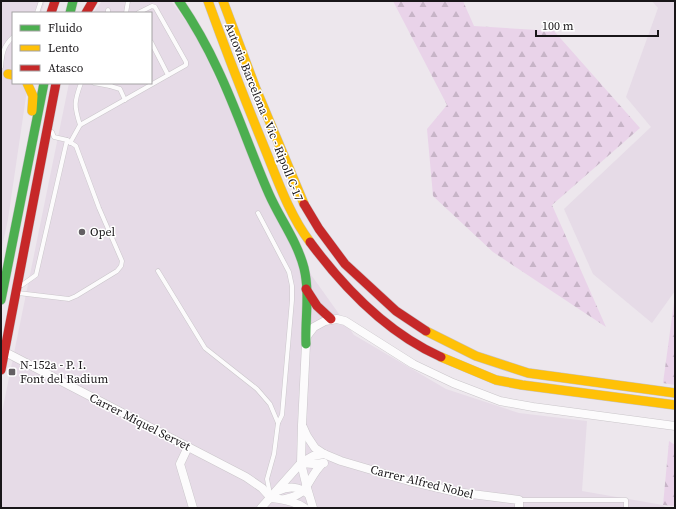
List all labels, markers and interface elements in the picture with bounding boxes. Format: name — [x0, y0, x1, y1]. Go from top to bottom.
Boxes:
legend — [12, 12, 152, 84]
scale bar — [536, 12, 658, 38]
text: 100 m — [542, 18, 574, 34]
text: Fluido — [48, 20, 83, 36]
street label: Autovia Barcelona - Vic - Ripoll C-17 — [221, 20, 307, 204]
text: Lento — [48, 40, 79, 56]
text: Atasco — [48, 60, 84, 76]
place label: Opel — [90, 224, 115, 240]
marker: Opel — [77, 227, 87, 237]
place label: N-152a - P. I. Font del Radium — [20, 357, 108, 387]
marker: N-152a - P. I. Font del Radium — [7, 367, 17, 377]
street label: Carrer Miquel Servet — [87, 390, 193, 454]
street label: Carrer Alfred Nobel — [369, 461, 476, 503]

